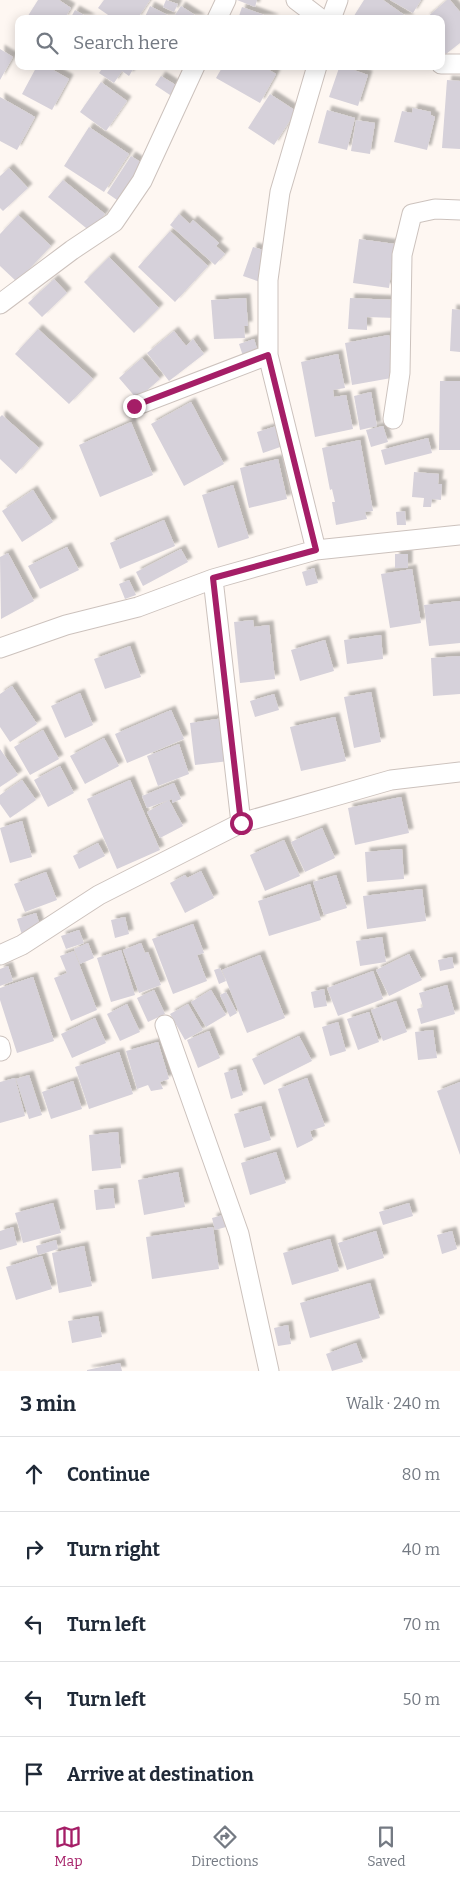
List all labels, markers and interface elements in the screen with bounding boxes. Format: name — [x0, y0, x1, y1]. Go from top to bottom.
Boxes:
search box — [15, 15, 445, 70]
icon: search — [33, 29, 61, 57]
text: Search here — [73, 31, 178, 54]
route end — [123, 395, 146, 418]
route start — [230, 812, 253, 835]
text: 3 min — [20, 1391, 76, 1417]
text: Walk · 240 m — [346, 1394, 440, 1413]
icon: ahead — [20, 1460, 48, 1488]
text: Continue — [67, 1463, 150, 1486]
text: 80 m — [402, 1465, 440, 1484]
icon: right — [20, 1535, 48, 1563]
text: Turn right — [67, 1538, 160, 1561]
text: 40 m — [402, 1540, 440, 1559]
icon: left — [20, 1610, 48, 1638]
text: Turn left — [67, 1613, 146, 1636]
text: 70 m — [404, 1615, 440, 1634]
icon: left — [20, 1685, 48, 1713]
text: Turn left — [67, 1688, 146, 1711]
text: 50 m — [403, 1690, 440, 1709]
icon: arrive — [20, 1760, 48, 1788]
text: Arrive at destination — [67, 1763, 254, 1786]
tab: Map — [54, 1823, 83, 1870]
tab: Directions — [191, 1823, 259, 1870]
tab: Saved — [367, 1823, 406, 1870]

